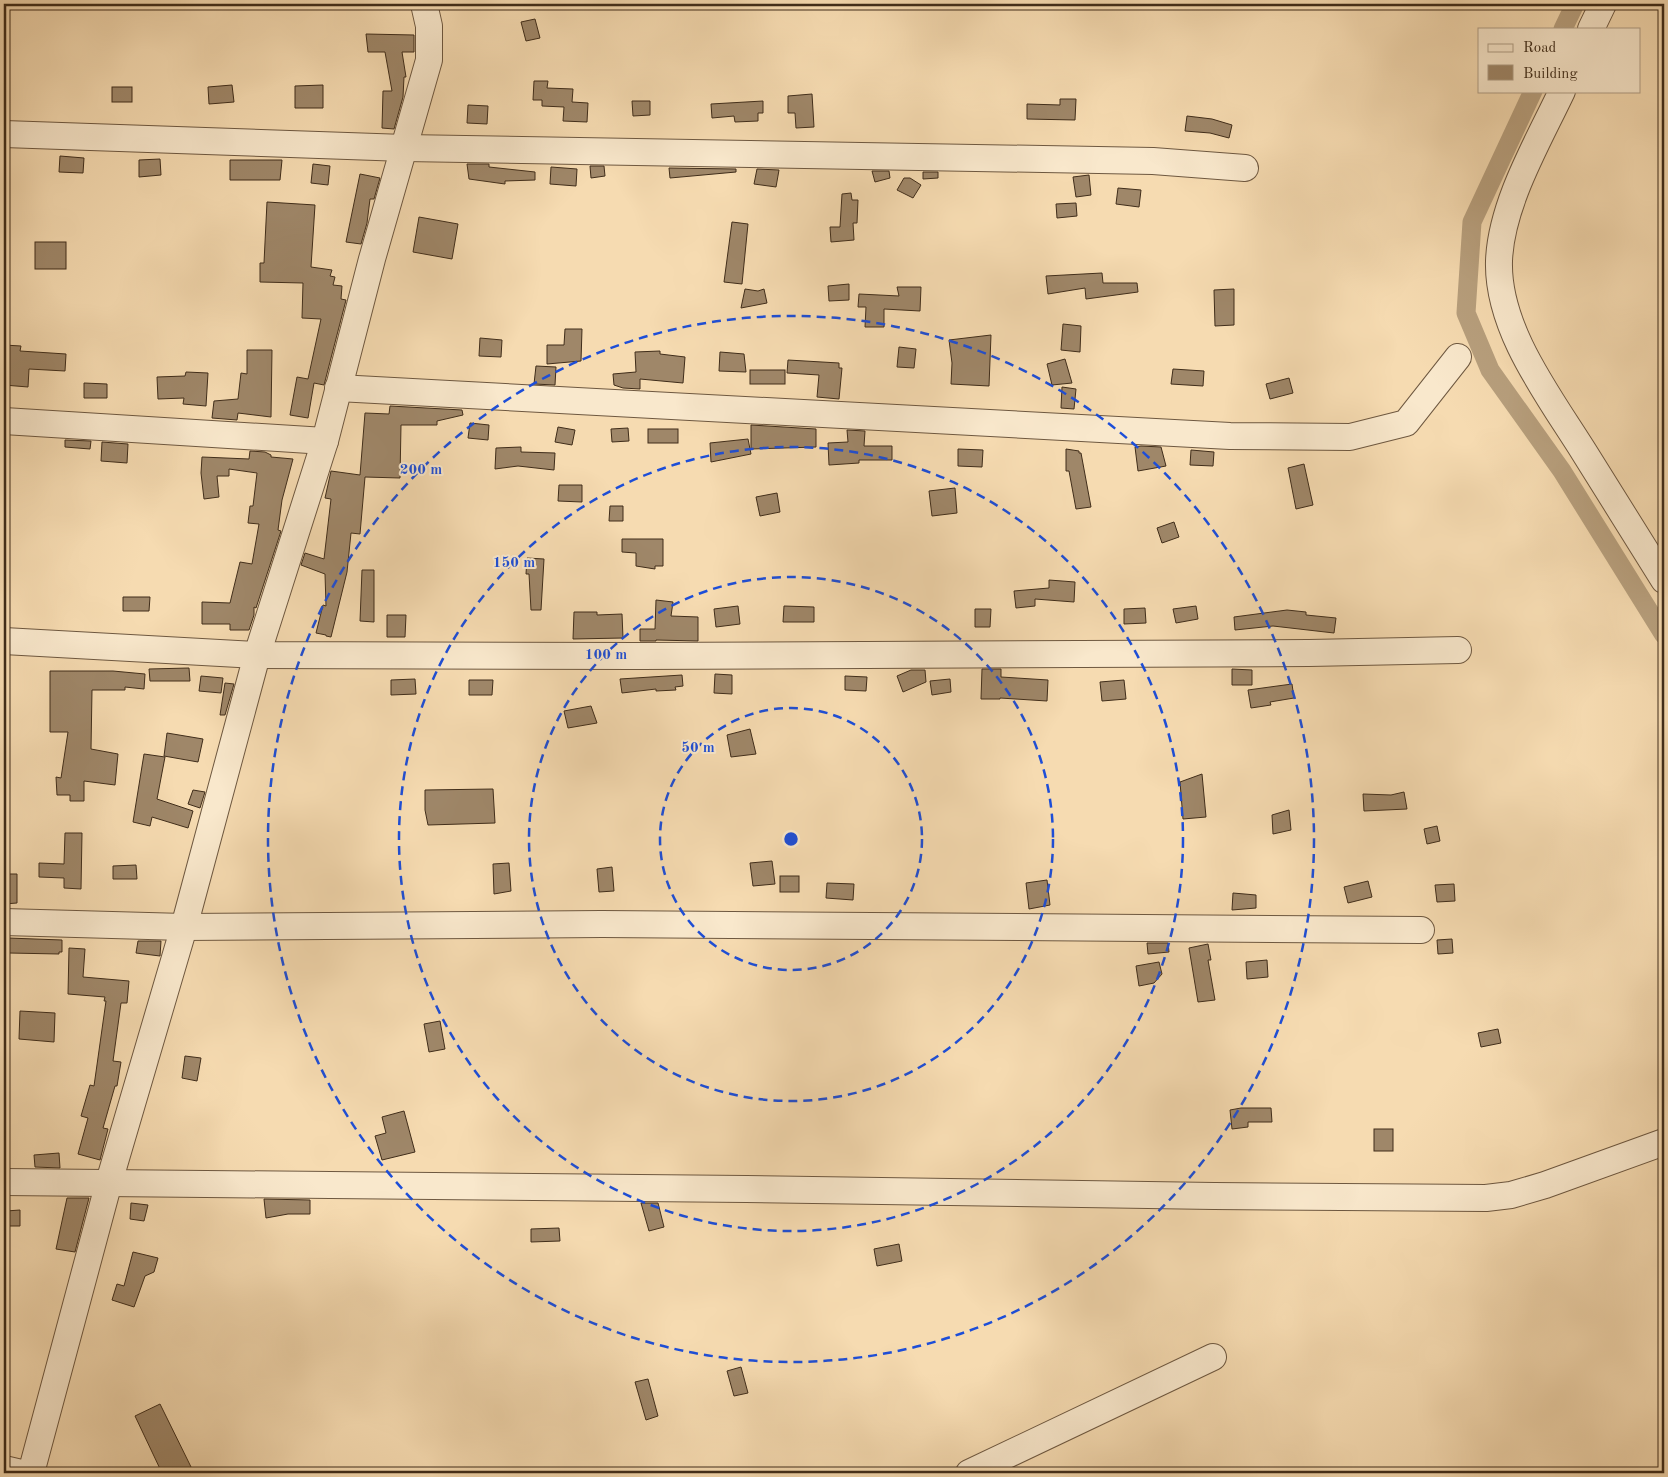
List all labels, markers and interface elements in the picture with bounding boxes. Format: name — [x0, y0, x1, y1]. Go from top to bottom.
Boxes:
legend — [1478, 28, 1640, 92]
text: Road — [1523, 41, 1557, 56]
text: Building — [1523, 67, 1578, 82]
text: 200 m — [400, 463, 442, 478]
text: 150 m — [493, 556, 535, 571]
text: 100 m — [585, 648, 627, 663]
text: 50 m — [681, 741, 715, 756]
centre of rings — [782, 830, 800, 848]

